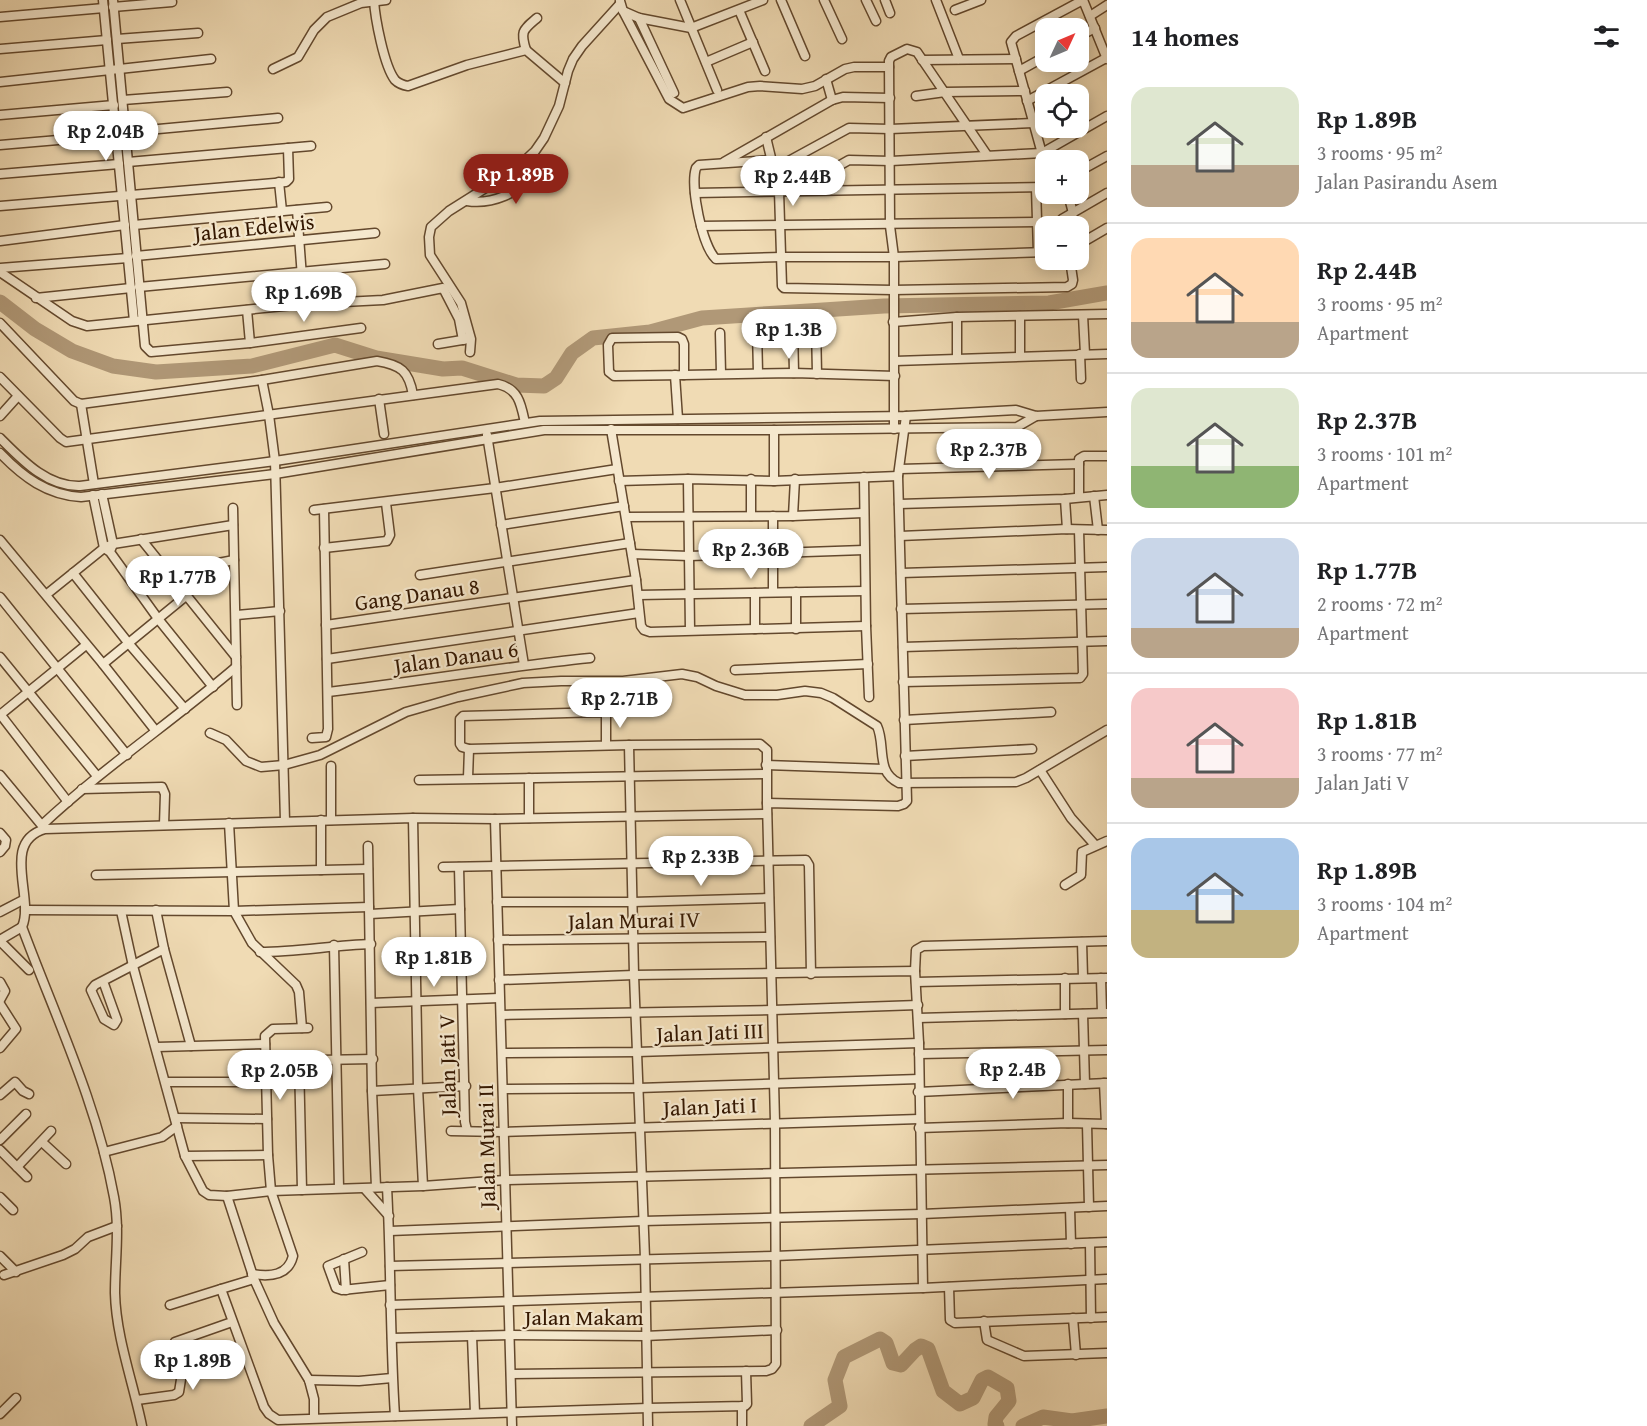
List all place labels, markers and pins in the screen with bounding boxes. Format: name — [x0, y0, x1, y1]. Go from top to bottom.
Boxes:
pin: Rp 2.04B — [44, 111, 168, 162]
pin: Rp 1.89B — [454, 154, 578, 205]
pin: Rp 2.44B — [731, 156, 855, 207]
pin: Rp 1.69B — [242, 272, 366, 323]
pin: Rp 1.3B — [734, 309, 844, 360]
pin: Rp 2.37B — [927, 429, 1051, 480]
pin: Rp 2.36B — [689, 529, 813, 580]
pin: Rp 1.77B — [116, 556, 240, 607]
pin: Rp 2.71B — [558, 678, 682, 729]
pin: Rp 2.33B — [639, 836, 763, 887]
pin: Rp 1.81B — [372, 937, 496, 988]
pin: Rp 2.4B — [958, 1049, 1068, 1100]
pin: Rp 2.05B — [218, 1050, 342, 1101]
pin: Rp 1.89B — [131, 1340, 255, 1391]

